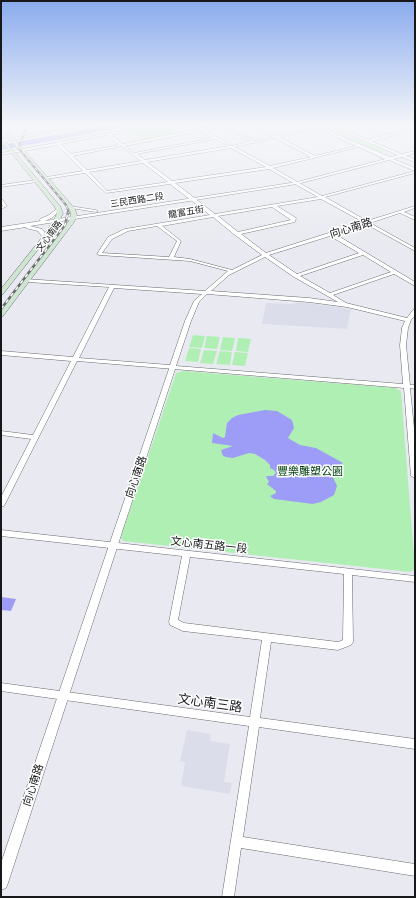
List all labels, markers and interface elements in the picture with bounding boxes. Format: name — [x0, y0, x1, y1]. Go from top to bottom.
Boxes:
street label: 三民西路二段 — [109, 190, 165, 210]
street label: 龍富五街 — [167, 204, 205, 220]
street label: 向心南路 — [328, 215, 374, 241]
street label: 文心南路 — [34, 218, 64, 254]
street label: 向心南路 — [123, 454, 149, 500]
park label: 豐樂雕塑公園 — [277, 464, 343, 478]
street label: 文心南五路一段 — [170, 534, 248, 556]
street label: 文心南三路 — [177, 691, 243, 715]
street label: 向心南路 — [20, 762, 46, 808]

